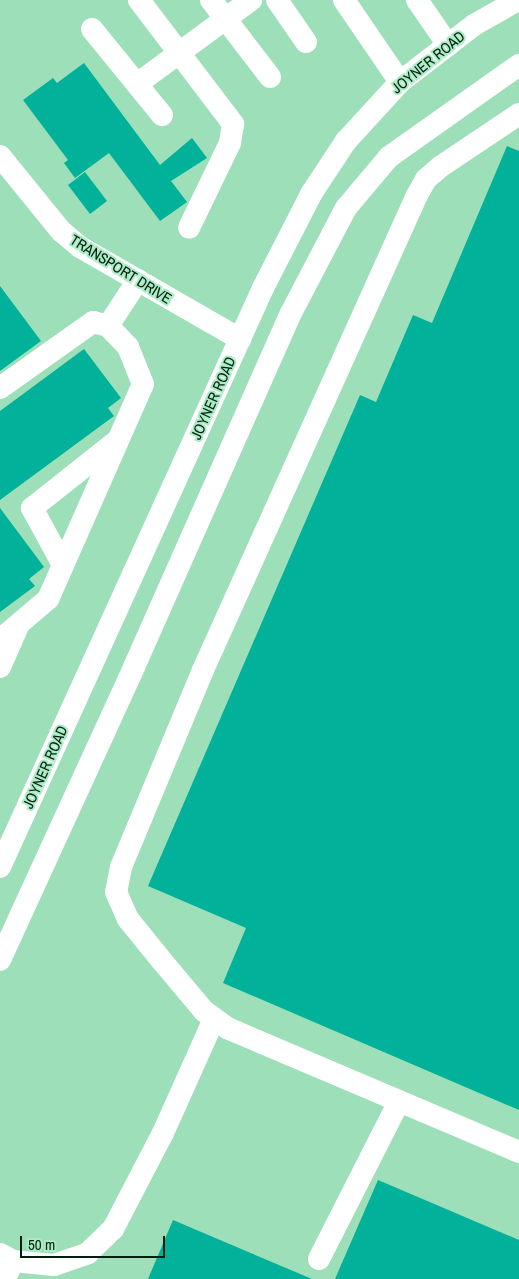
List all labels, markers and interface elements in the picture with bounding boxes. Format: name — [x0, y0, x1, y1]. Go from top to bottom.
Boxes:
street label: JOYNER ROAD — [388, 27, 468, 97]
street label: TRANSPORT DRIVE — [67, 230, 175, 308]
street label: JOYNER ROAD — [187, 354, 239, 442]
street label: JOYNER ROAD — [19, 723, 71, 811]
scale bar — [22, 1226, 168, 1258]
text: 50 m — [28, 1234, 55, 1255]

